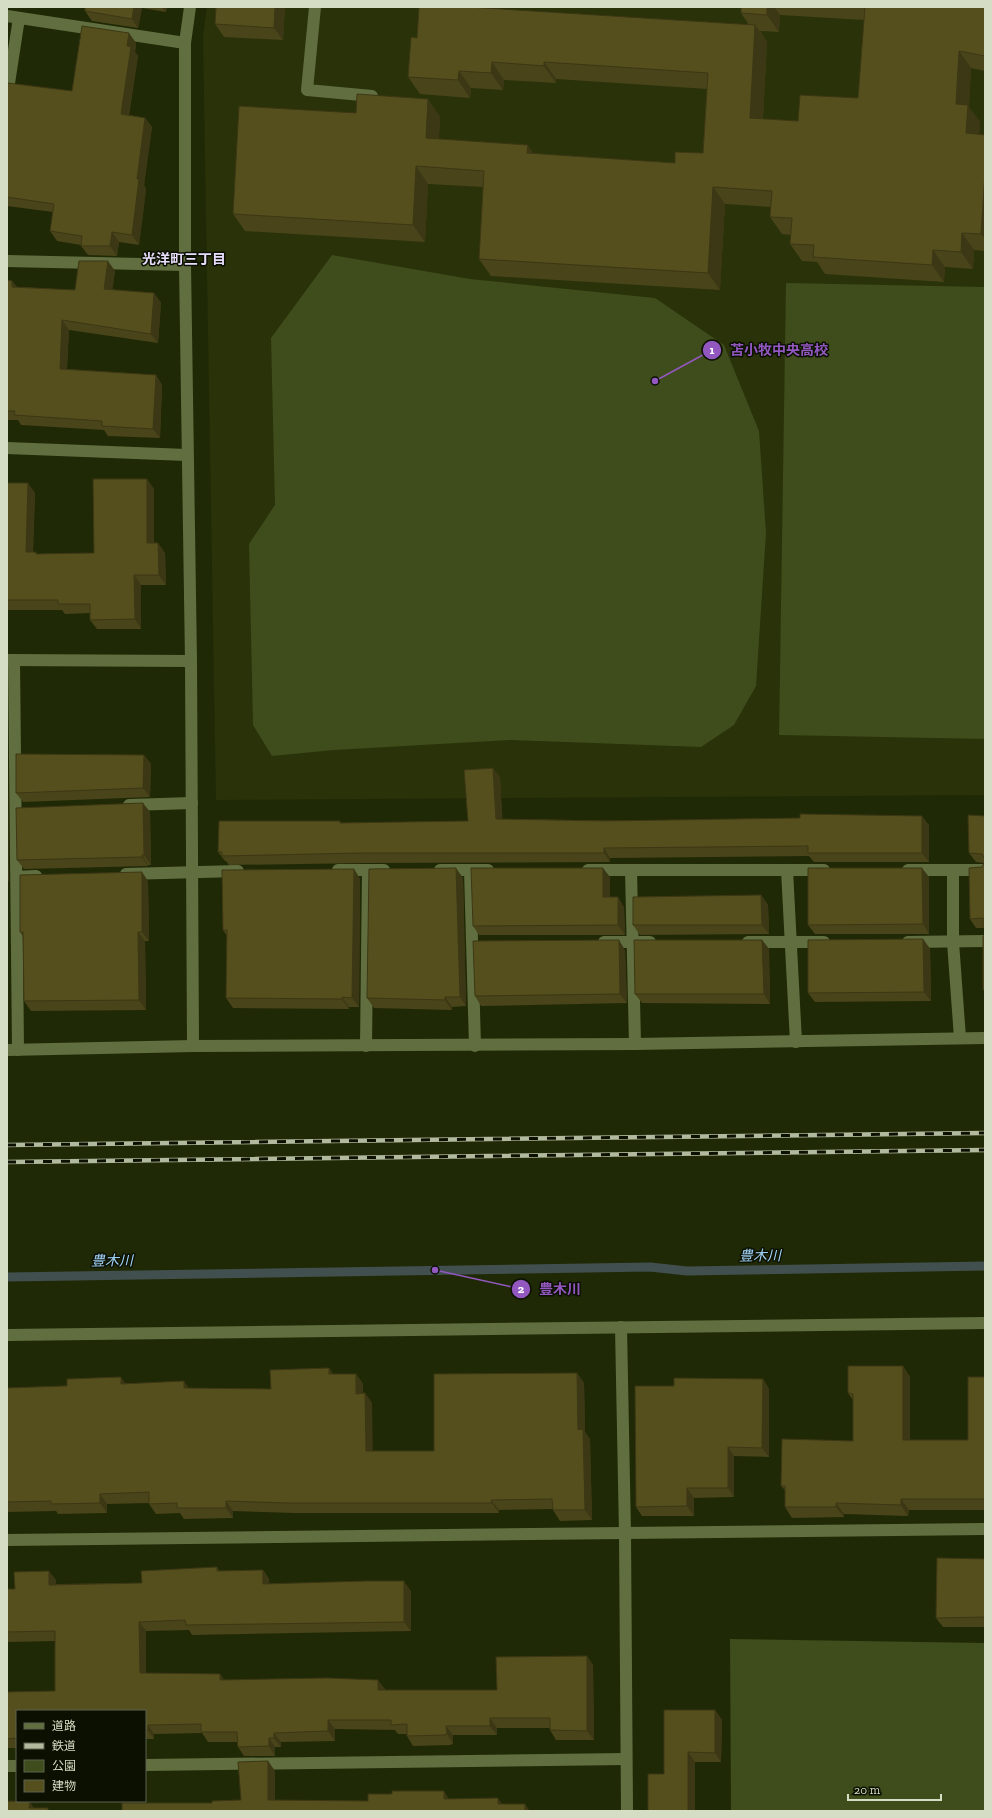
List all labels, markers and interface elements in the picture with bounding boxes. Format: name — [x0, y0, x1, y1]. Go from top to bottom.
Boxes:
district label: 光洋町三丁目 — [142, 251, 226, 268]
callout: 苫小牧中央高校 — [702, 337, 836, 363]
text: 苫小牧中央高校 — [730, 342, 828, 359]
text: 1 — [710, 343, 715, 357]
water label: 豊木川 — [739, 1247, 783, 1265]
water label: 豊木川 — [91, 1252, 135, 1270]
callout: 豊木川 — [511, 1276, 589, 1302]
text: 豊木川 — [539, 1281, 581, 1298]
text: 2 — [518, 1282, 525, 1296]
legend — [16, 1710, 146, 1802]
text: 道路 — [52, 1719, 76, 1733]
text: 鉄道 — [52, 1739, 76, 1753]
text: 公園 — [52, 1759, 76, 1773]
scale bar — [848, 1776, 941, 1802]
text: 建物 — [52, 1779, 76, 1793]
text: 20 m — [854, 1783, 881, 1797]

